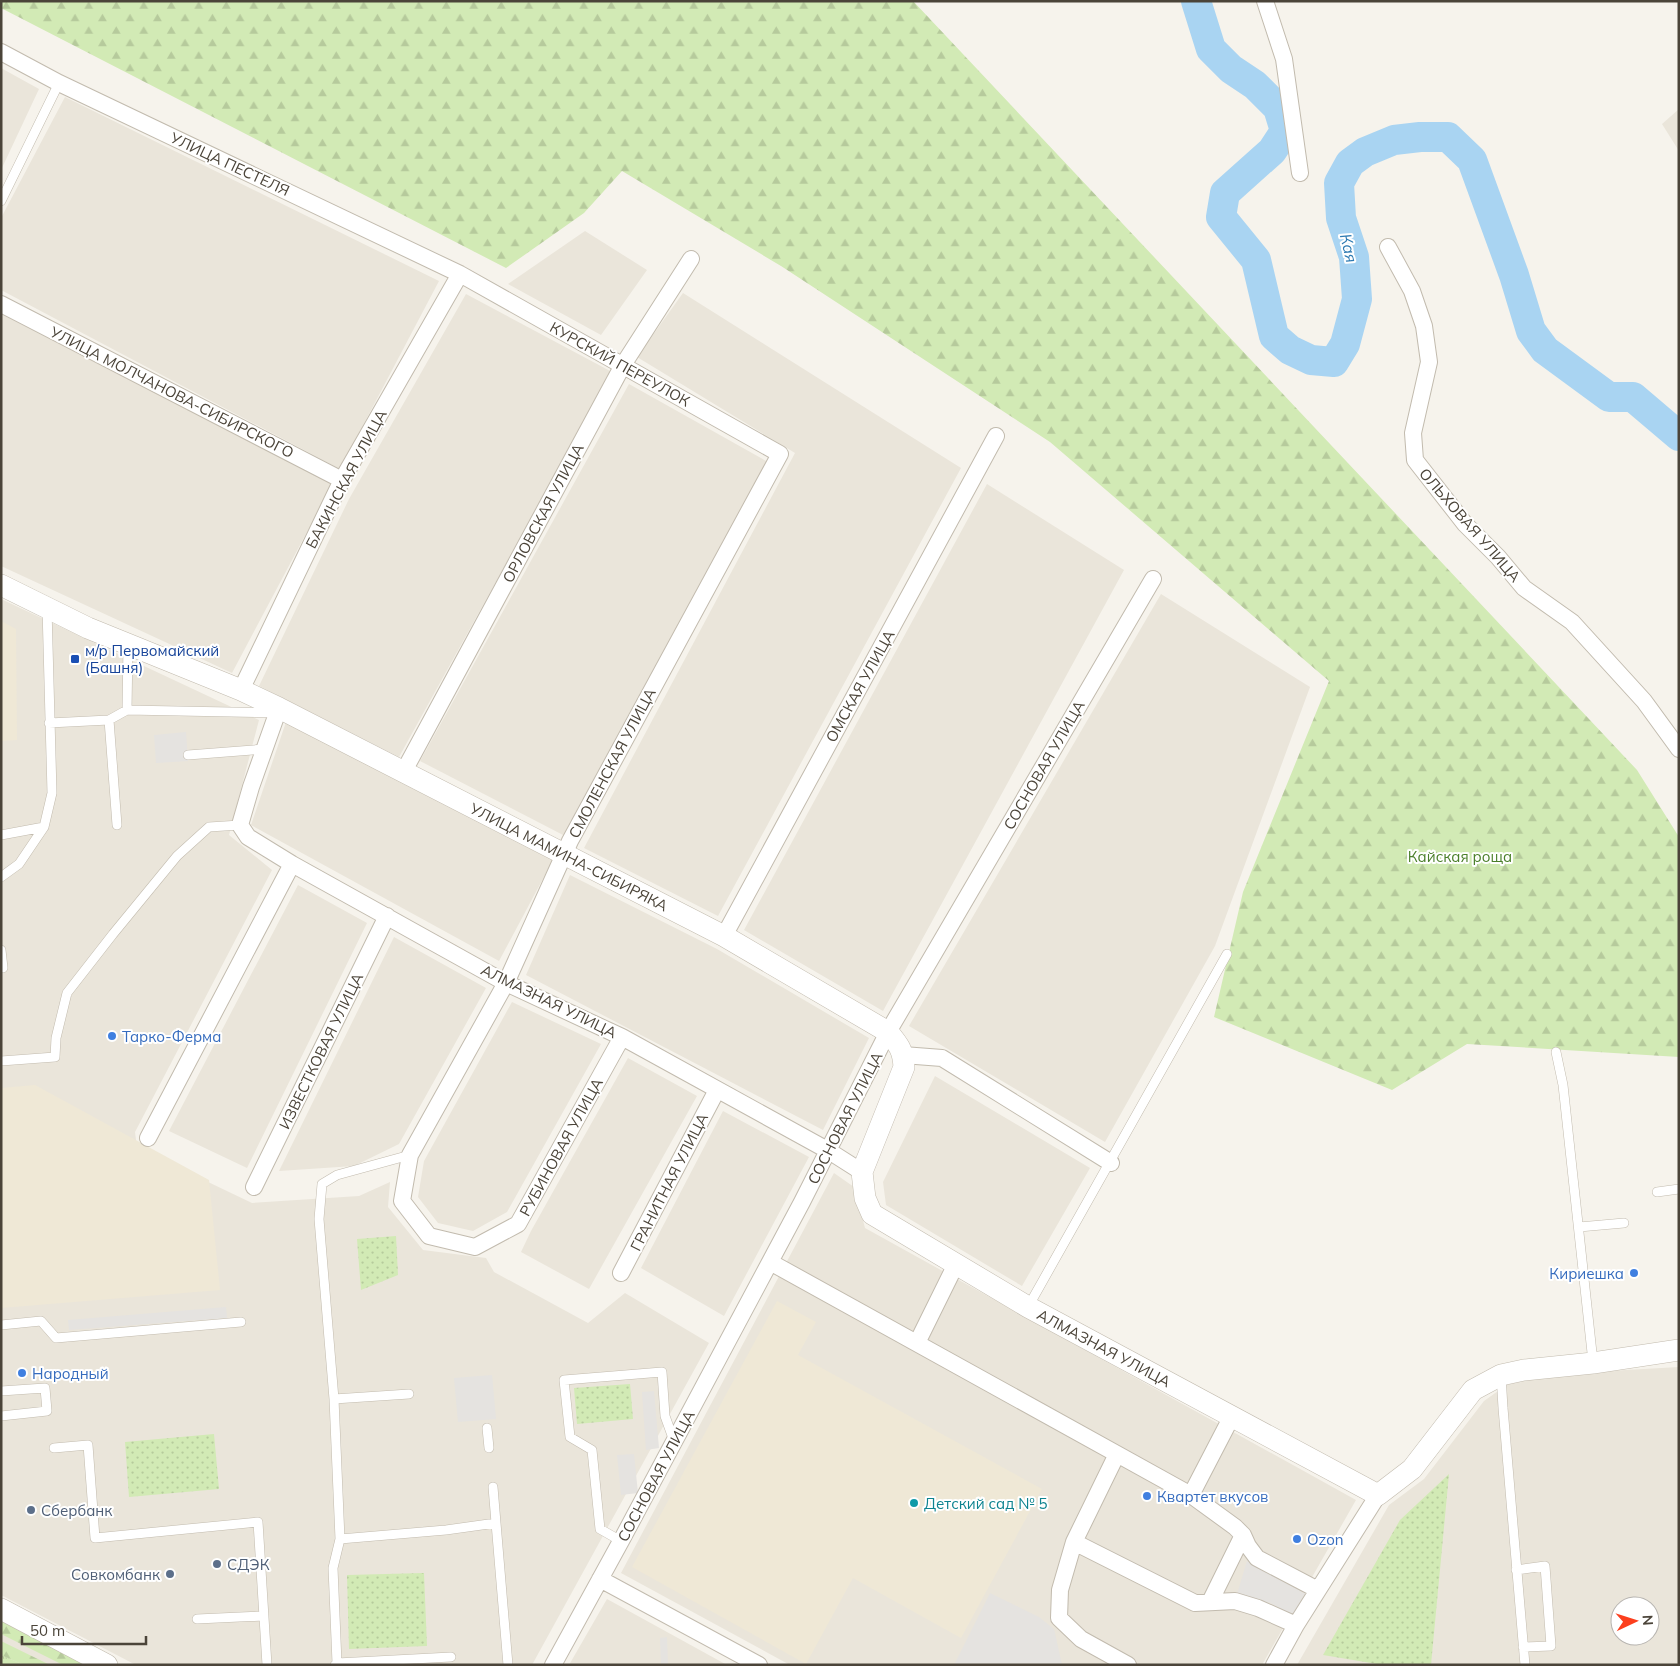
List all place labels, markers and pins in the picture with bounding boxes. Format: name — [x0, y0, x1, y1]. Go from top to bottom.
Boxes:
place label: м/р Первомайский (Башня) — [85, 641, 219, 677]
marker: м/р Первомайский (Башня) — [69, 653, 81, 665]
place label: Тарко-Ферма — [122, 1027, 221, 1046]
marker: Тарко-Ферма — [106, 1030, 118, 1042]
place label: Кириешка — [1549, 1264, 1624, 1283]
marker: Кириешка — [1628, 1267, 1640, 1279]
place label: Народный — [32, 1364, 109, 1383]
marker: Народный — [16, 1367, 28, 1379]
place label: Квартет вкусов — [1157, 1487, 1269, 1506]
marker: Квартет вкусов — [1141, 1490, 1153, 1502]
place label: Детский сад № 5 — [924, 1494, 1048, 1513]
marker: Детский сад № 5 — [908, 1497, 920, 1509]
place label: Сбербанк — [41, 1501, 113, 1520]
marker: Сбербанк — [25, 1504, 37, 1516]
place label: Ozon — [1307, 1530, 1344, 1549]
marker: Ozon — [1291, 1533, 1303, 1545]
place label: СДЭК — [227, 1555, 270, 1574]
marker: СДЭК — [211, 1558, 223, 1570]
place label: Совкомбанк — [71, 1565, 161, 1584]
marker: Совкомбанк — [164, 1568, 176, 1580]

